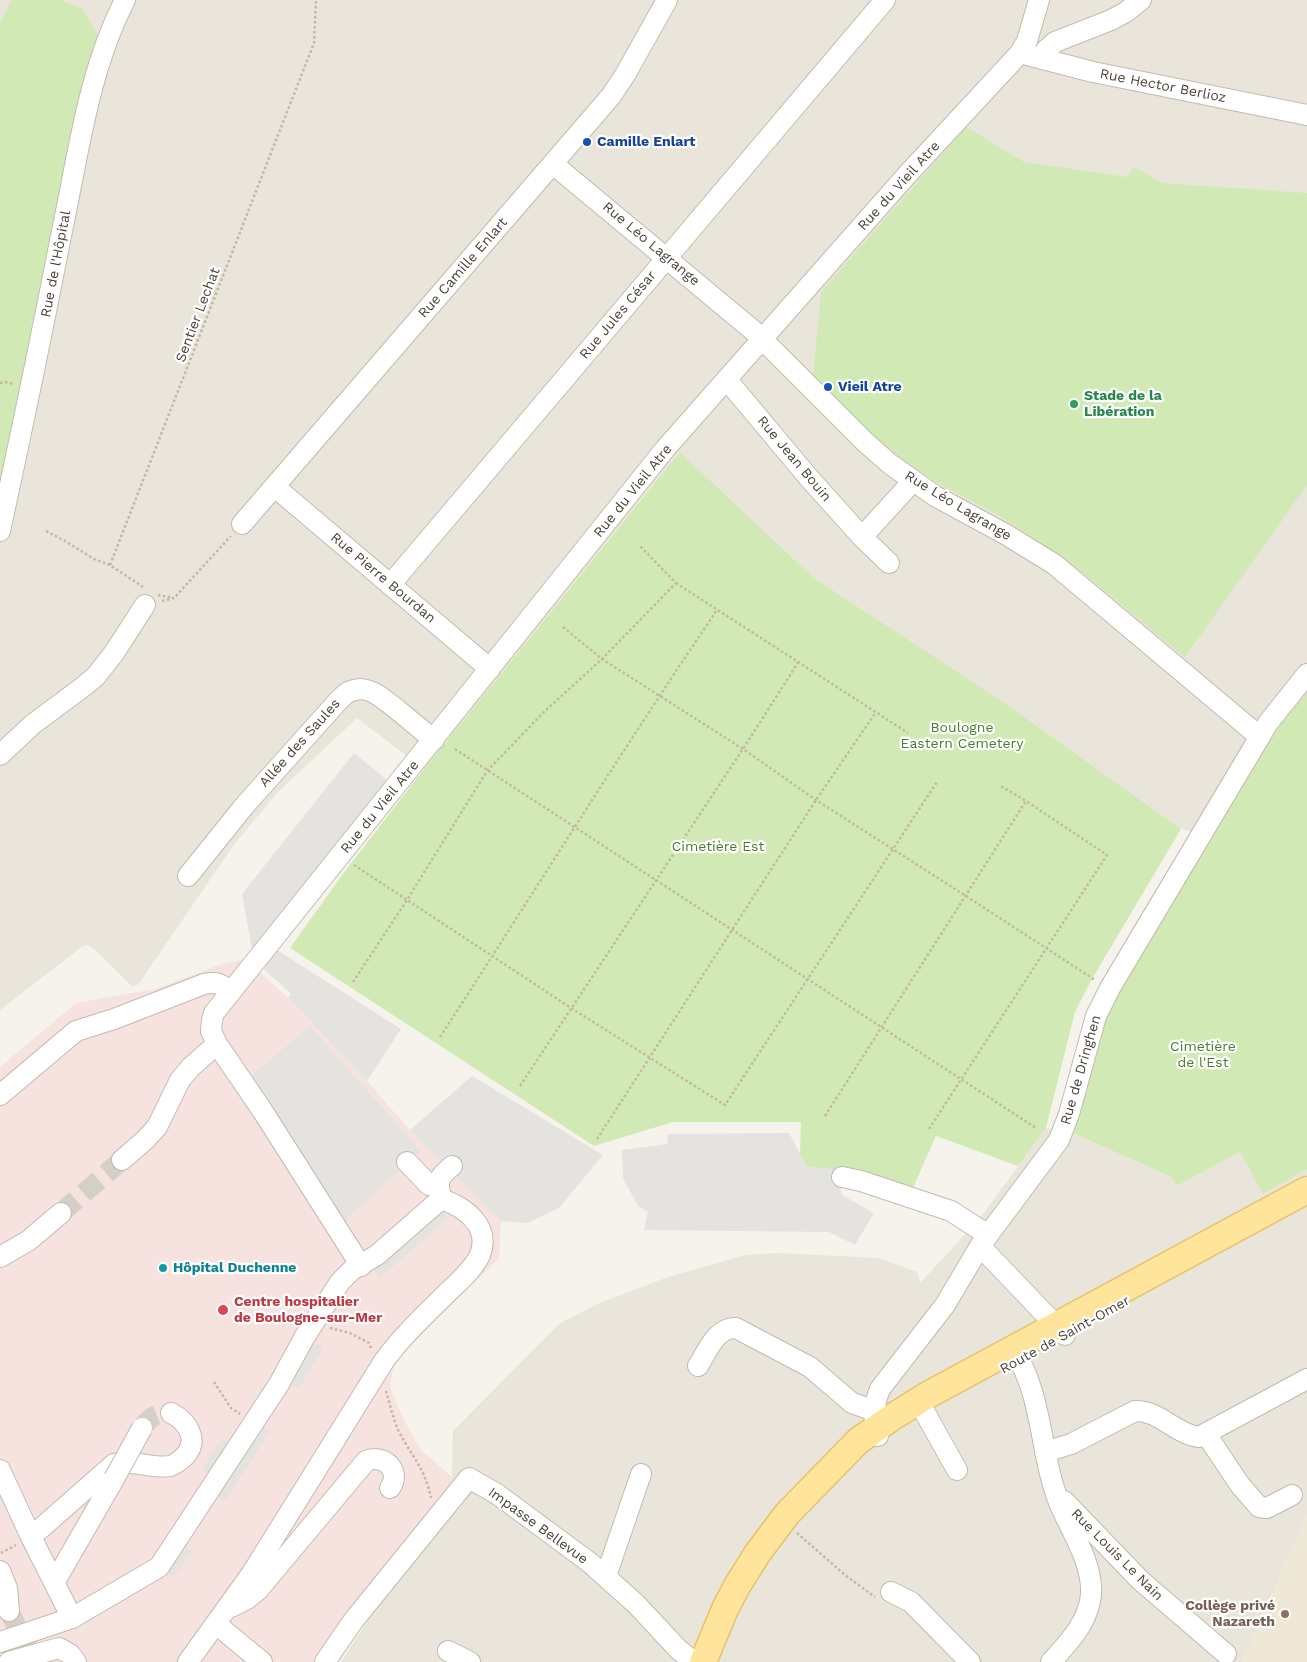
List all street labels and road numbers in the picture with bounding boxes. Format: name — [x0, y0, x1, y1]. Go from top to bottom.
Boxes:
street label: Rue Hector Berlioz — [1098, 66, 1228, 106]
street label: Rue du Vieil Atre — [854, 138, 944, 234]
street label: Rue Léo Lagrange — [599, 199, 703, 289]
street label: Rue de l'Hôpital — [37, 209, 75, 319]
street label: Rue Camille Enlart — [415, 214, 511, 322]
street label: Sentier Lechat — [172, 265, 224, 365]
street label: Rue Jules César — [576, 267, 660, 363]
street label: Rue Jean Bouin — [753, 413, 835, 505]
street label: Rue du Vieil Atre — [590, 441, 676, 541]
street label: Rue Léo Lagrange — [902, 468, 1014, 544]
street label: Rue Pierre Bourdan — [327, 529, 439, 627]
street label: Allée des Saules — [256, 695, 344, 791]
street label: Rue du Vieil Atre — [337, 757, 423, 857]
street label: Rue de Dringhen — [1057, 1013, 1105, 1127]
street label: Route de Saint-Omer — [997, 1292, 1133, 1378]
street label: Impasse Bellevue — [485, 1484, 591, 1568]
street label: Rue Louis Le Nain — [1067, 1505, 1167, 1605]

